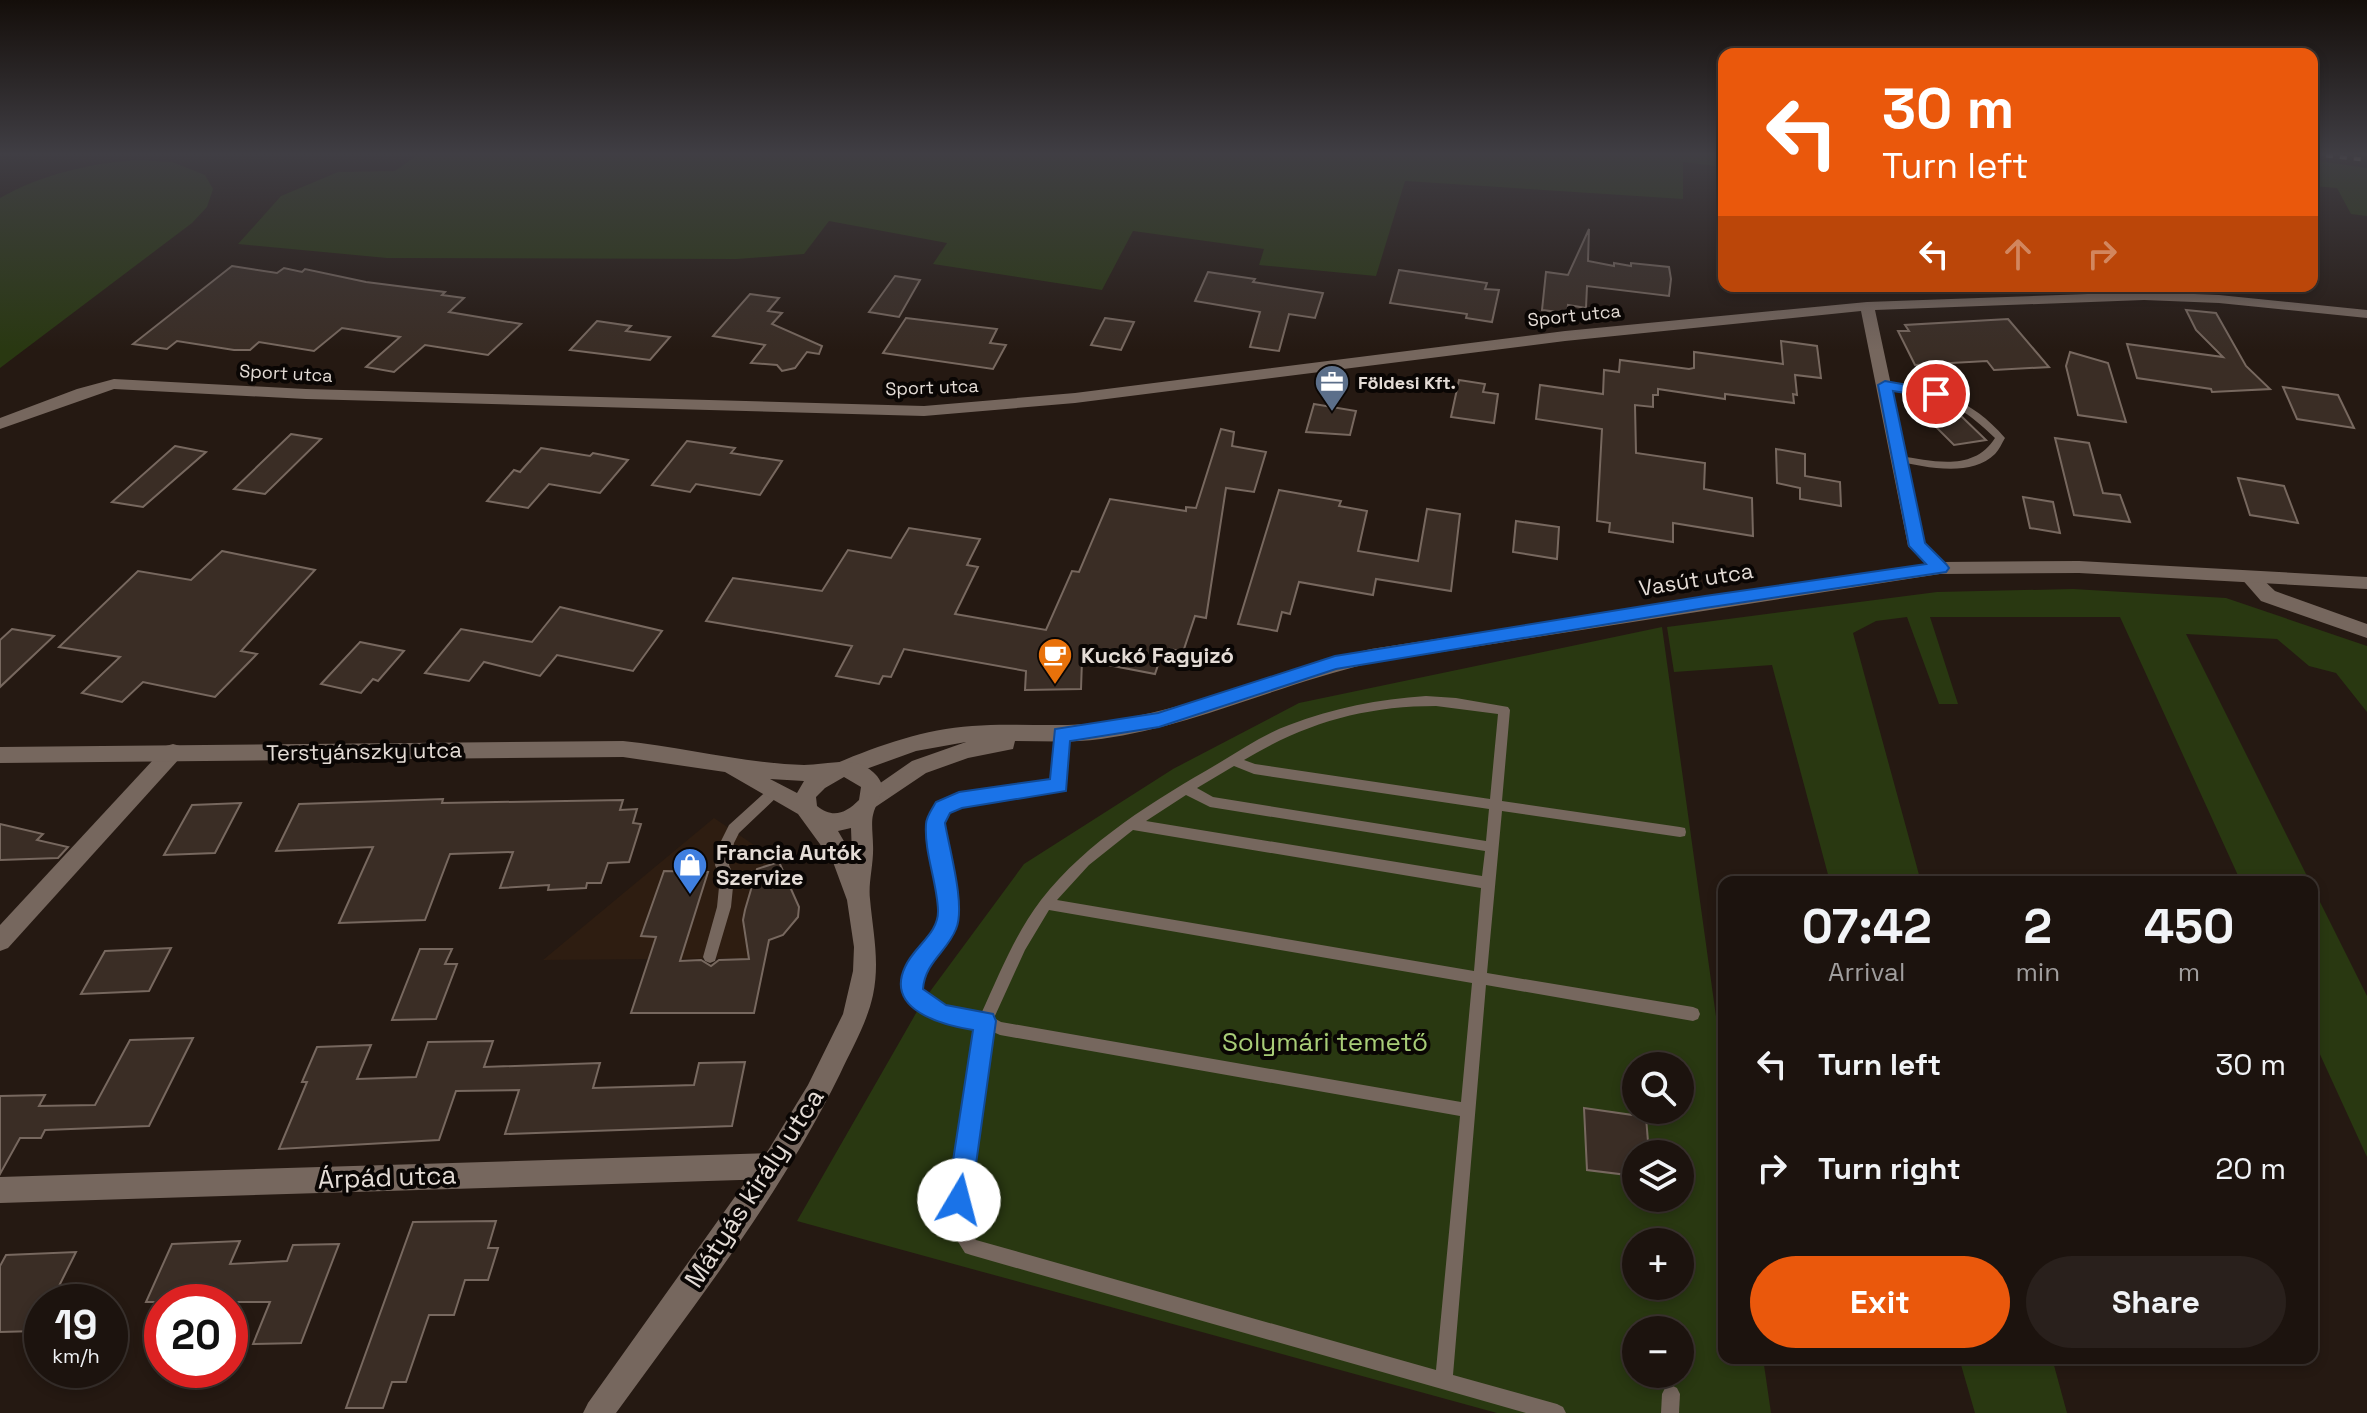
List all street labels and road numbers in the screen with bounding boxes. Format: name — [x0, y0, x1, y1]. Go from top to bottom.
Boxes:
street label: Sport utca — [1526, 299, 1622, 331]
street label: Sport utca — [239, 359, 333, 387]
street label: Sport utca — [885, 374, 979, 400]
street label: Vasút utca — [1637, 556, 1755, 602]
street label: Terstyánszky utca — [266, 735, 463, 767]
street label: Mátyás király utca — [677, 1082, 831, 1294]
street label: Árpád utca — [317, 1158, 457, 1196]

